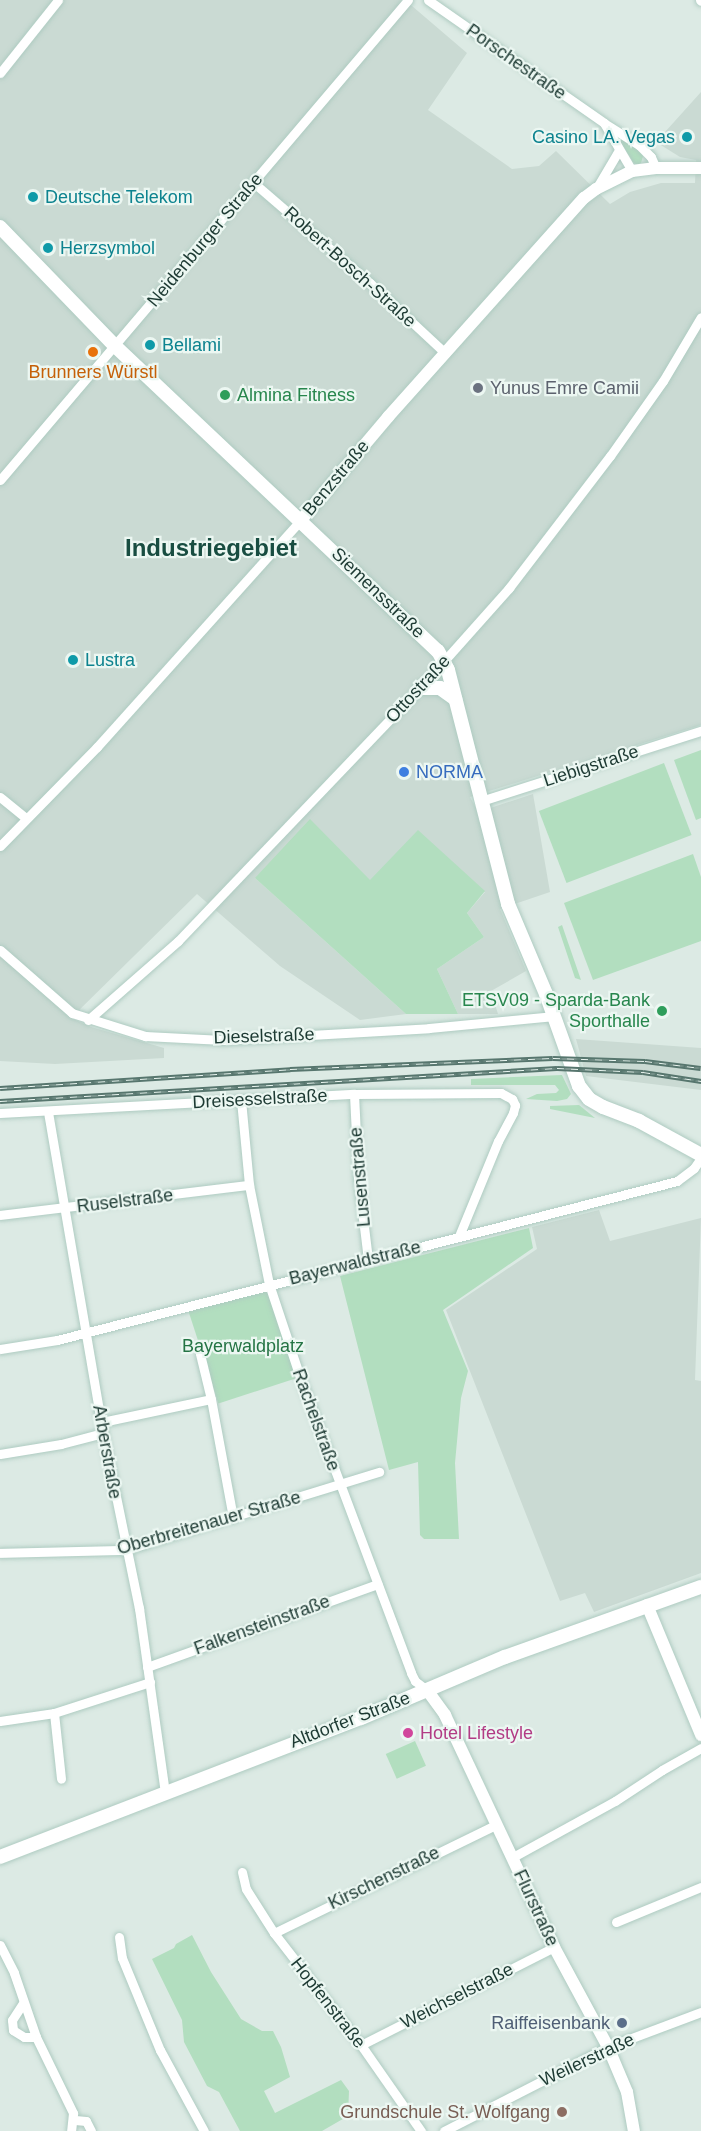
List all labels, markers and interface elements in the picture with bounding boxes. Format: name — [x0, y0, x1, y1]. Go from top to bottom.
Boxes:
street label: Porschestraße — [462, 20, 570, 104]
place label: Casino LA. Vegas — [532, 126, 675, 148]
marker: Casino LA. Vegas — [680, 130, 694, 144]
street label: Neidenburger Straße — [143, 169, 267, 311]
place label: Deutsche Telekom — [45, 186, 193, 208]
marker: Deutsche Telekom — [26, 190, 40, 204]
street label: Robert-Bosch-Straße — [280, 202, 420, 332]
place label: Herzsymbol — [60, 237, 155, 259]
marker: Herzsymbol — [41, 241, 55, 255]
place label: Bellami — [162, 334, 221, 356]
marker: Bellami — [143, 338, 157, 352]
marker: Brunners Würstl — [86, 345, 100, 359]
place label: Brunners Würstl — [28, 361, 158, 383]
place label: Yunus Emre Camii — [490, 377, 639, 399]
marker: Yunus Emre Camii — [471, 381, 485, 395]
place label: Almina Fitness — [237, 384, 355, 406]
marker: Almina Fitness — [218, 388, 232, 402]
street label: Benzstraße — [298, 436, 374, 520]
district label: Industriegebiet — [125, 534, 297, 562]
street label: Siemensstraße — [327, 543, 429, 643]
place label: Lustra — [85, 649, 135, 671]
street label: Ottostraße — [381, 651, 455, 727]
marker: Lustra — [66, 653, 80, 667]
street label: Liebigstraße — [541, 740, 641, 792]
place label: NORMA — [416, 761, 483, 783]
marker: NORMA — [397, 765, 411, 779]
place label: ETSV09 - Sparda-Bank Sporthalle — [462, 990, 650, 1032]
marker: ETSV09 - Sparda-Bank Sporthalle — [655, 1004, 669, 1018]
street label: Dieselstraße — [213, 1023, 315, 1049]
street label: Dreisesselstraße — [192, 1085, 328, 1113]
street label: Lusenstraße — [345, 1126, 375, 1228]
street label: Ruselstraße — [76, 1184, 174, 1218]
street label: Bayerwaldstraße — [287, 1236, 423, 1290]
park label: Bayerwaldplatz — [182, 1335, 304, 1357]
street label: Rachelstraße — [288, 1366, 344, 1474]
street label: Arberstraße — [88, 1403, 126, 1501]
street label: Oberbreitenauer Straße — [115, 1486, 303, 1560]
street label: Falkensteinstraße — [191, 1590, 333, 1660]
street label: Altdorfer Straße — [287, 1687, 413, 1753]
place label: Hotel Lifestyle — [420, 1722, 533, 1744]
marker: Hotel Lifestyle — [401, 1726, 415, 1740]
street label: Kirschenstraße — [325, 1842, 443, 1914]
street label: Flurstraße — [509, 1866, 563, 1950]
street label: Hopfenstraße — [286, 1953, 370, 2053]
street label: Weichselstraße — [397, 1958, 517, 2034]
place label: Raiffeisenbank — [491, 2012, 610, 2034]
marker: Raiffeisenbank — [615, 2016, 629, 2030]
street label: Weilerstraße — [536, 2029, 638, 2091]
place label: Grundschule St. Wolfgang — [340, 2101, 550, 2123]
marker: Grundschule St. Wolfgang — [555, 2105, 569, 2119]

